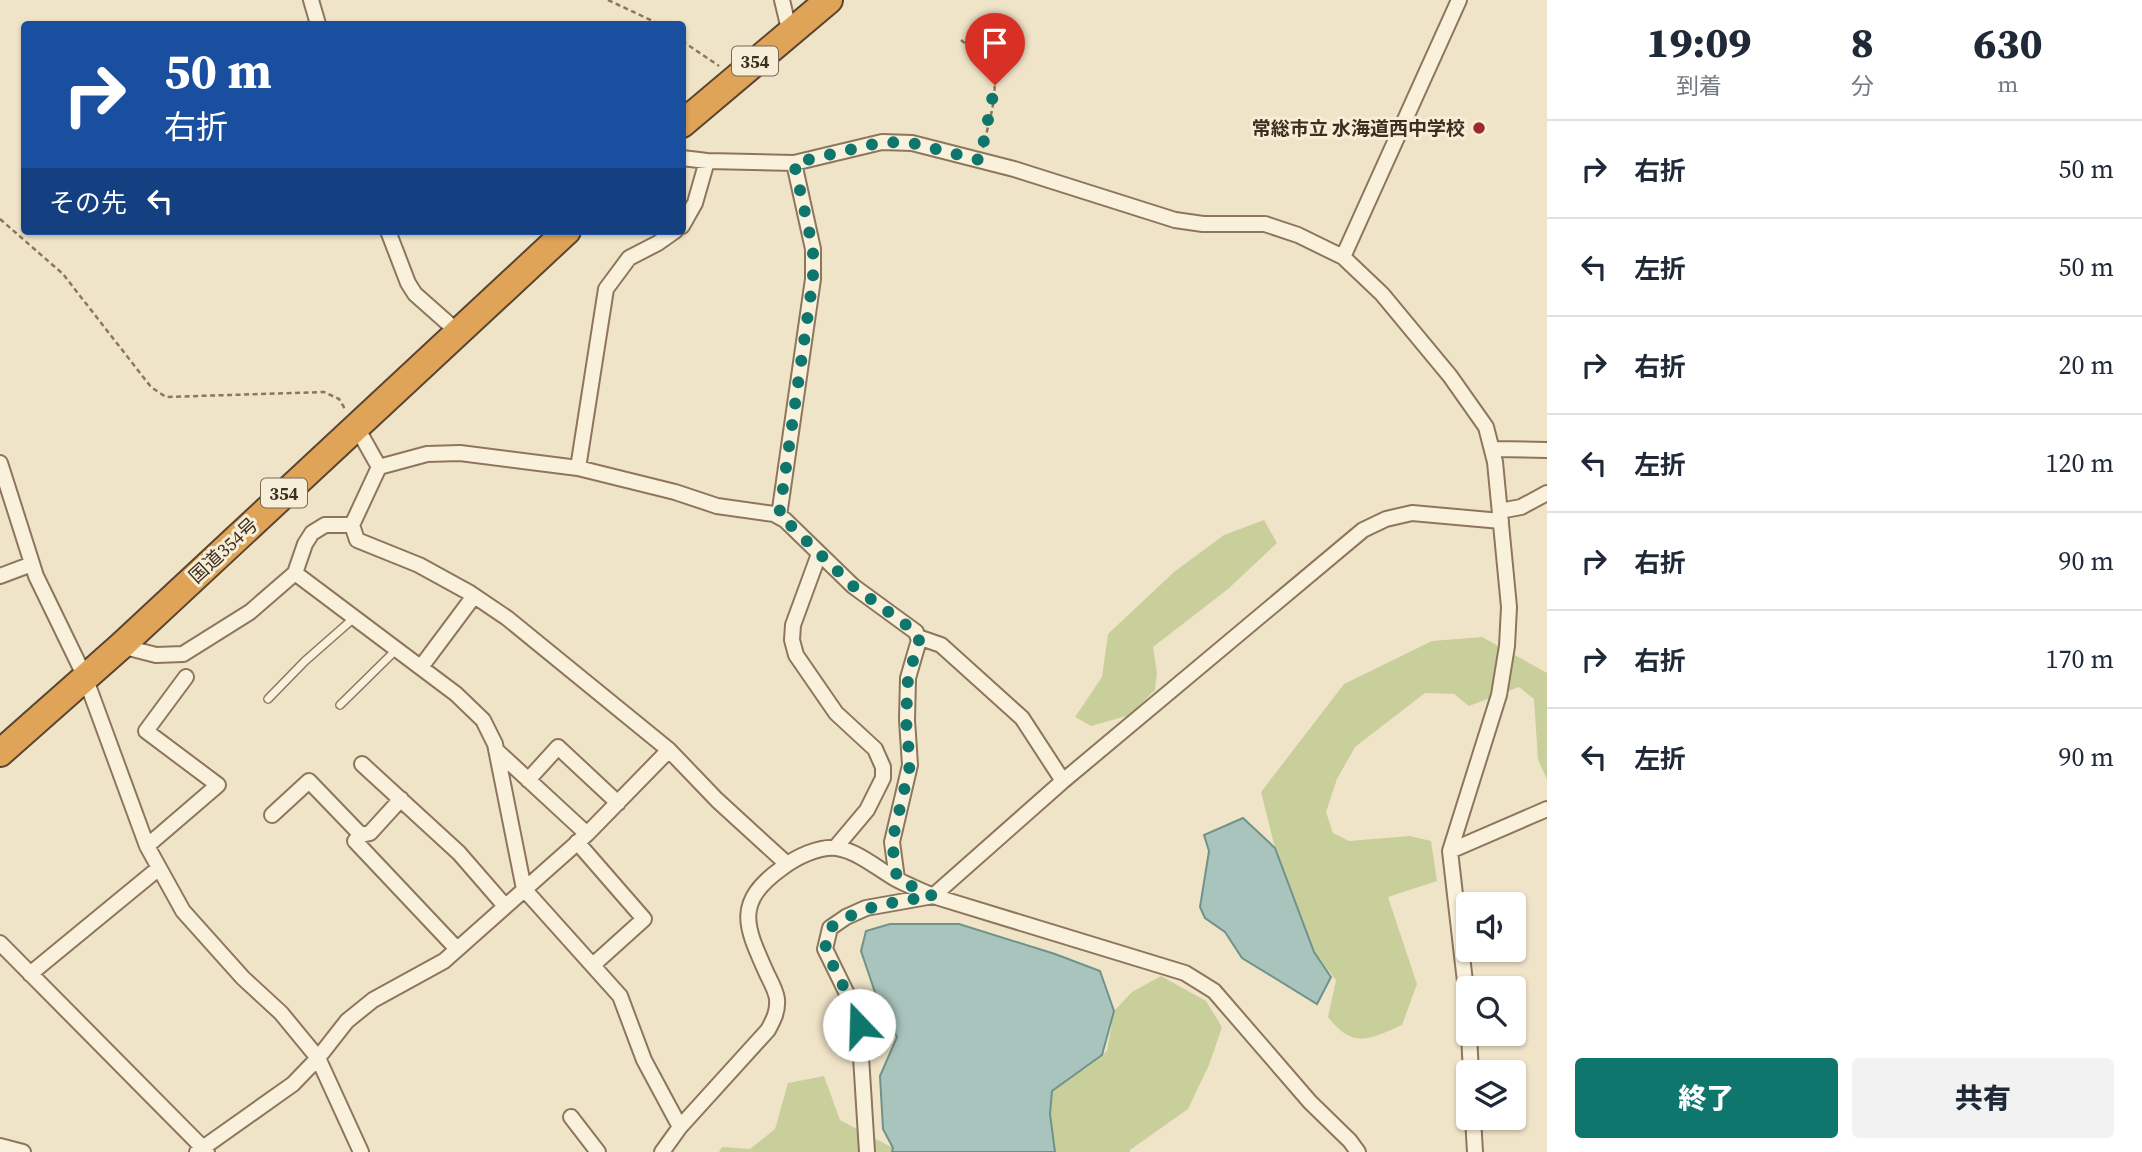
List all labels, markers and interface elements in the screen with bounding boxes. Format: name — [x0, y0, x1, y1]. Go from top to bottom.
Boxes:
pin — [965, 13, 1025, 85]
text: 19:09 — [1646, 13, 1751, 71]
text: 8 — [1851, 13, 1874, 71]
text: 630 — [1973, 14, 2043, 72]
icon: arrive — [976, 24, 1014, 62]
text: 50 m — [164, 37, 272, 104]
road number: 354 — [732, 46, 778, 76]
icon: right — [49, 49, 140, 140]
text: m — [1998, 68, 2018, 100]
text: 到着 — [1676, 70, 1722, 102]
text: 分 — [1851, 70, 1874, 102]
text: 右折 — [164, 105, 228, 149]
place label: 常総市立 水海道西中学校 — [1252, 115, 1465, 141]
marker: 常総市立 水海道西中学校 — [1471, 120, 1487, 136]
icon: right — [1575, 150, 1613, 188]
text: 50 m — [2059, 151, 2114, 187]
text: 右折 — [1634, 153, 1686, 189]
icon: left — [141, 182, 179, 220]
text: その先 — [49, 185, 127, 221]
icon: left — [1575, 248, 1613, 286]
text: 50 m — [2059, 249, 2114, 285]
text: 左折 — [1634, 251, 1686, 287]
icon: right — [1575, 346, 1613, 384]
text: 20 m — [2059, 347, 2114, 383]
text: 右折 — [1634, 349, 1686, 385]
icon: left — [1575, 444, 1613, 482]
text: 120 m — [2046, 445, 2114, 481]
text: 左折 — [1634, 447, 1686, 483]
road number: 354 — [261, 478, 307, 508]
street label: 国道354号 — [183, 511, 263, 589]
icon: right — [1575, 542, 1613, 580]
text: 90 m — [2059, 543, 2114, 579]
text: 右折 — [1634, 545, 1686, 581]
icon: right — [1575, 640, 1613, 678]
text: 170 m — [2046, 641, 2114, 677]
text: 右折 — [1634, 643, 1686, 679]
icon: left — [1575, 738, 1613, 776]
text: 90 m — [2059, 739, 2114, 775]
text: 左折 — [1634, 741, 1686, 777]
map controls — [1456, 892, 1526, 1130]
button: sound — [1456, 892, 1526, 962]
button: search — [1456, 976, 1526, 1046]
position arrow — [822, 988, 896, 1062]
button: 終了 — [1575, 1058, 1838, 1138]
button: 共有 — [1852, 1058, 2114, 1138]
button: layers — [1456, 1060, 1526, 1130]

